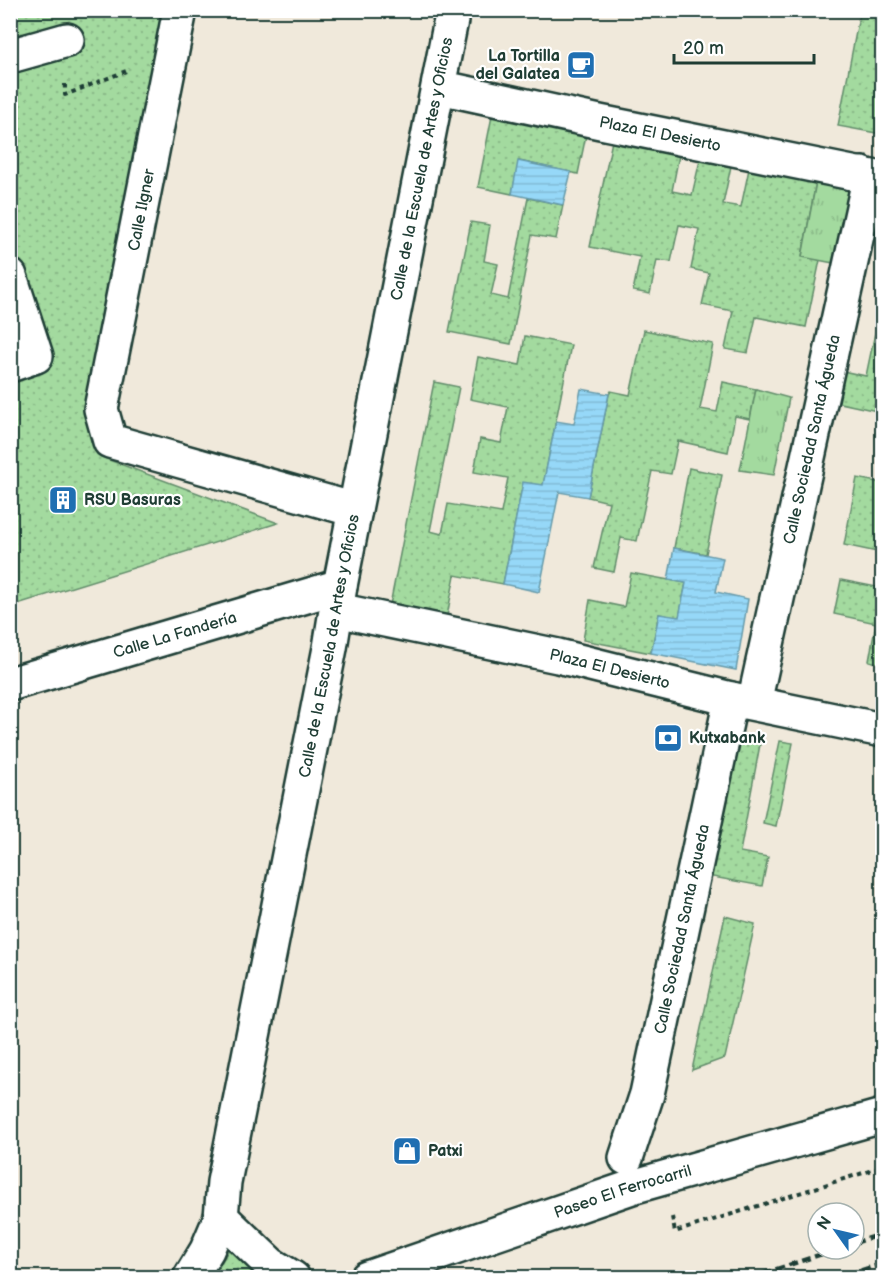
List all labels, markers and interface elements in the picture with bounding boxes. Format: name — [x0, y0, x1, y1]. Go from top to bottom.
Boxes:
scale bar — [674, 27, 814, 65]
street label: Calle de la Escuela de Artes y Oficios — [387, 36, 457, 302]
text: 20 m — [683, 38, 724, 59]
place label: La Tortilla del Galatea — [475, 47, 560, 84]
cafe icon: La Tortilla del Galatea — [565, 49, 597, 81]
street label: Plaza El Desierto — [598, 113, 722, 156]
street label: Calle Ilgner — [125, 167, 159, 253]
street label: Calle Sociedad Santa Águeda — [780, 333, 844, 546]
building icon: RSU Basuras — [47, 484, 79, 516]
place label: RSU Basuras — [84, 491, 181, 510]
street label: Calle de la Escuela de Artes y Oficios — [295, 513, 363, 779]
street label: Calle La Fandería — [111, 608, 239, 662]
street label: Plaza El Desierto — [548, 645, 672, 693]
bank icon: Kutxabank — [652, 722, 684, 754]
place label: Kutxabank — [689, 729, 766, 748]
street label: Calle Sociedad Santa Águeda — [651, 822, 714, 1036]
shop icon: Patxi — [391, 1135, 423, 1167]
place label: Patxi — [428, 1142, 463, 1161]
street label: Paseo El Ferrocarril — [552, 1161, 694, 1223]
north arrow — [806, 1201, 866, 1261]
text: N — [814, 1213, 836, 1234]

